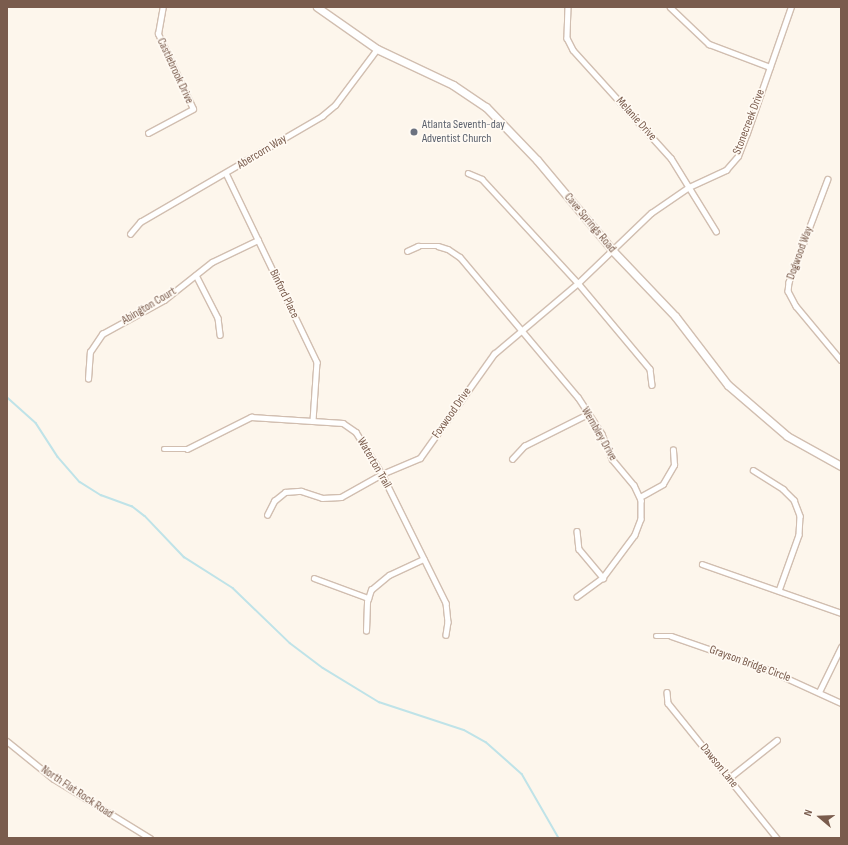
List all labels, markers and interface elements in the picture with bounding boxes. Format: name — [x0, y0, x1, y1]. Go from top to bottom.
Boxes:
street label: Castlebrook Drive — [153, 36, 197, 106]
street label: Stonecreek Drive — [730, 87, 768, 157]
street label: Melanie Drive — [613, 94, 659, 144]
place label: Atlanta Seventh-day Adventist Church — [422, 118, 505, 146]
marker: Atlanta Seventh-day Adventist Church — [409, 127, 419, 137]
street label: Abercorn Way — [235, 132, 289, 172]
street label: Cave Springs Road — [561, 190, 619, 256]
street label: Dogwood Way — [784, 224, 816, 282]
street label: Binford Place — [266, 267, 302, 321]
street label: Abington Court — [119, 284, 179, 328]
street label: Foxwood Drive — [429, 385, 475, 441]
street label: Wembley Drive — [578, 405, 620, 463]
street label: Waterton Trail — [354, 435, 394, 491]
street label: Grayson Bridge Circle — [707, 643, 793, 685]
street label: Dawson Lane — [697, 741, 741, 791]
street label: North Flat Rock Road — [38, 763, 116, 821]
north arrow — [800, 797, 840, 837]
text: N — [801, 808, 815, 818]

